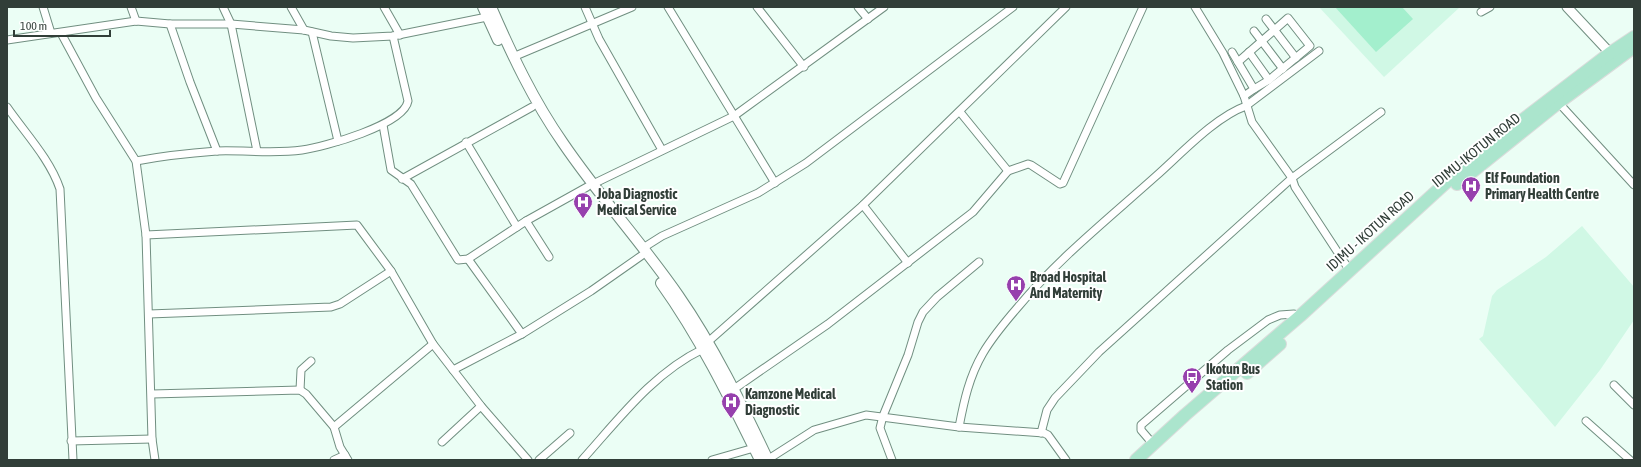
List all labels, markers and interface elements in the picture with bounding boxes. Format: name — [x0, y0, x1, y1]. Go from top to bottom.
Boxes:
scale bar — [14, 12, 110, 38]
text: 100 m — [20, 19, 47, 33]
street label: IDIMU-IKOTUN ROAD — [1429, 110, 1523, 190]
place label: Elf Foundation Primary Health Centre — [1485, 170, 1599, 202]
hospital icon: Elf Foundation Primary Health Centre — [1460, 175, 1482, 203]
place label: Joba Diagnostic Medical Service — [596, 186, 678, 218]
street label: IDIMU - IKOTUN ROAD — [1323, 187, 1417, 274]
hospital icon: Joba Diagnostic Medical Service — [572, 191, 594, 219]
place label: Broad Hospital And Maternity — [1029, 269, 1106, 301]
hospital icon: Broad Hospital And Maternity — [1005, 274, 1027, 302]
place label: Ikotun Bus Station — [1206, 361, 1260, 393]
bus stop icon: Ikotun Bus Station — [1181, 366, 1203, 394]
place label: Kamzone Medical Diagnostic — [745, 386, 836, 418]
hospital icon: Kamzone Medical Diagnostic — [720, 391, 742, 419]

